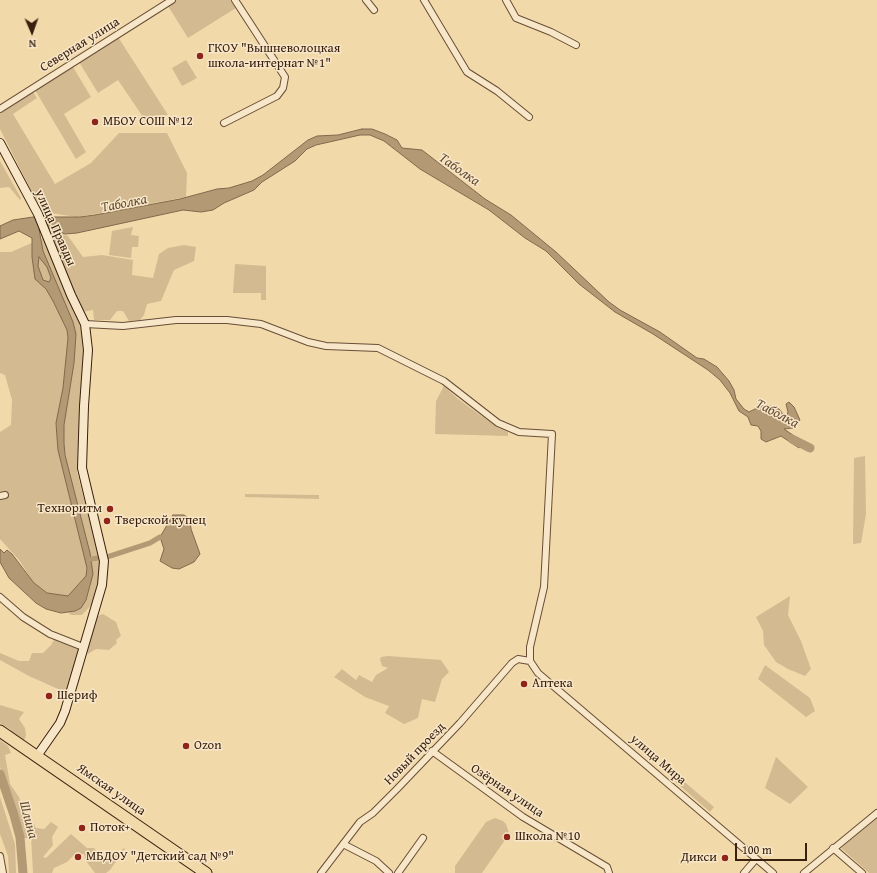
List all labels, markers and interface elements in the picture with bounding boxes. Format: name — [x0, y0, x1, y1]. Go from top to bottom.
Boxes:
north arrow — [12, 12, 52, 52]
street label: Северная улица — [37, 14, 123, 76]
text: N — [28, 36, 36, 52]
place label: ГКОУ "Вышневолоцкая школа-интернат №1" — [208, 41, 340, 72]
marker: ГКОУ "Вышневолоцкая школа-интернат №1" — [195, 51, 205, 61]
place label: МБОУ СОШ №12 — [103, 114, 193, 130]
marker: МБОУ СОШ №12 — [90, 117, 100, 127]
water label: Таболка — [435, 150, 483, 190]
street label: улица Правды — [31, 187, 79, 269]
water label: Таболка — [100, 191, 148, 217]
water label: Таболка — [753, 396, 801, 432]
place label: Техноритм — [38, 501, 102, 517]
marker: Техноритм — [105, 504, 115, 514]
place label: Тверской купец — [115, 513, 206, 529]
marker: Тверской купец — [102, 516, 112, 526]
place label: Аптека — [532, 676, 573, 692]
marker: Аптека — [519, 679, 529, 689]
place label: Шериф — [57, 688, 97, 704]
marker: Шериф — [44, 691, 54, 701]
street label: Новый проезд — [381, 719, 449, 789]
street label: улица Мира — [627, 731, 689, 789]
place label: Ozon — [194, 738, 222, 754]
marker: Ozon — [181, 741, 191, 751]
street label: Ямская улица — [74, 761, 148, 819]
street label: Озёрная улица — [467, 761, 547, 821]
water label: Шлина — [15, 799, 41, 841]
place label: Поток+ — [90, 820, 130, 836]
marker: Поток+ — [77, 823, 87, 833]
place label: Школа №10 — [515, 829, 580, 845]
marker: Школа №10 — [502, 832, 512, 842]
scale bar — [737, 835, 809, 861]
text: 100 m — [742, 841, 772, 858]
place label: МБДОУ "Детский сад №9" — [86, 849, 234, 865]
place label: Дикси — [681, 850, 717, 866]
marker: МБДОУ "Детский сад №9" — [73, 852, 83, 862]
marker: Дикси — [720, 853, 730, 863]

